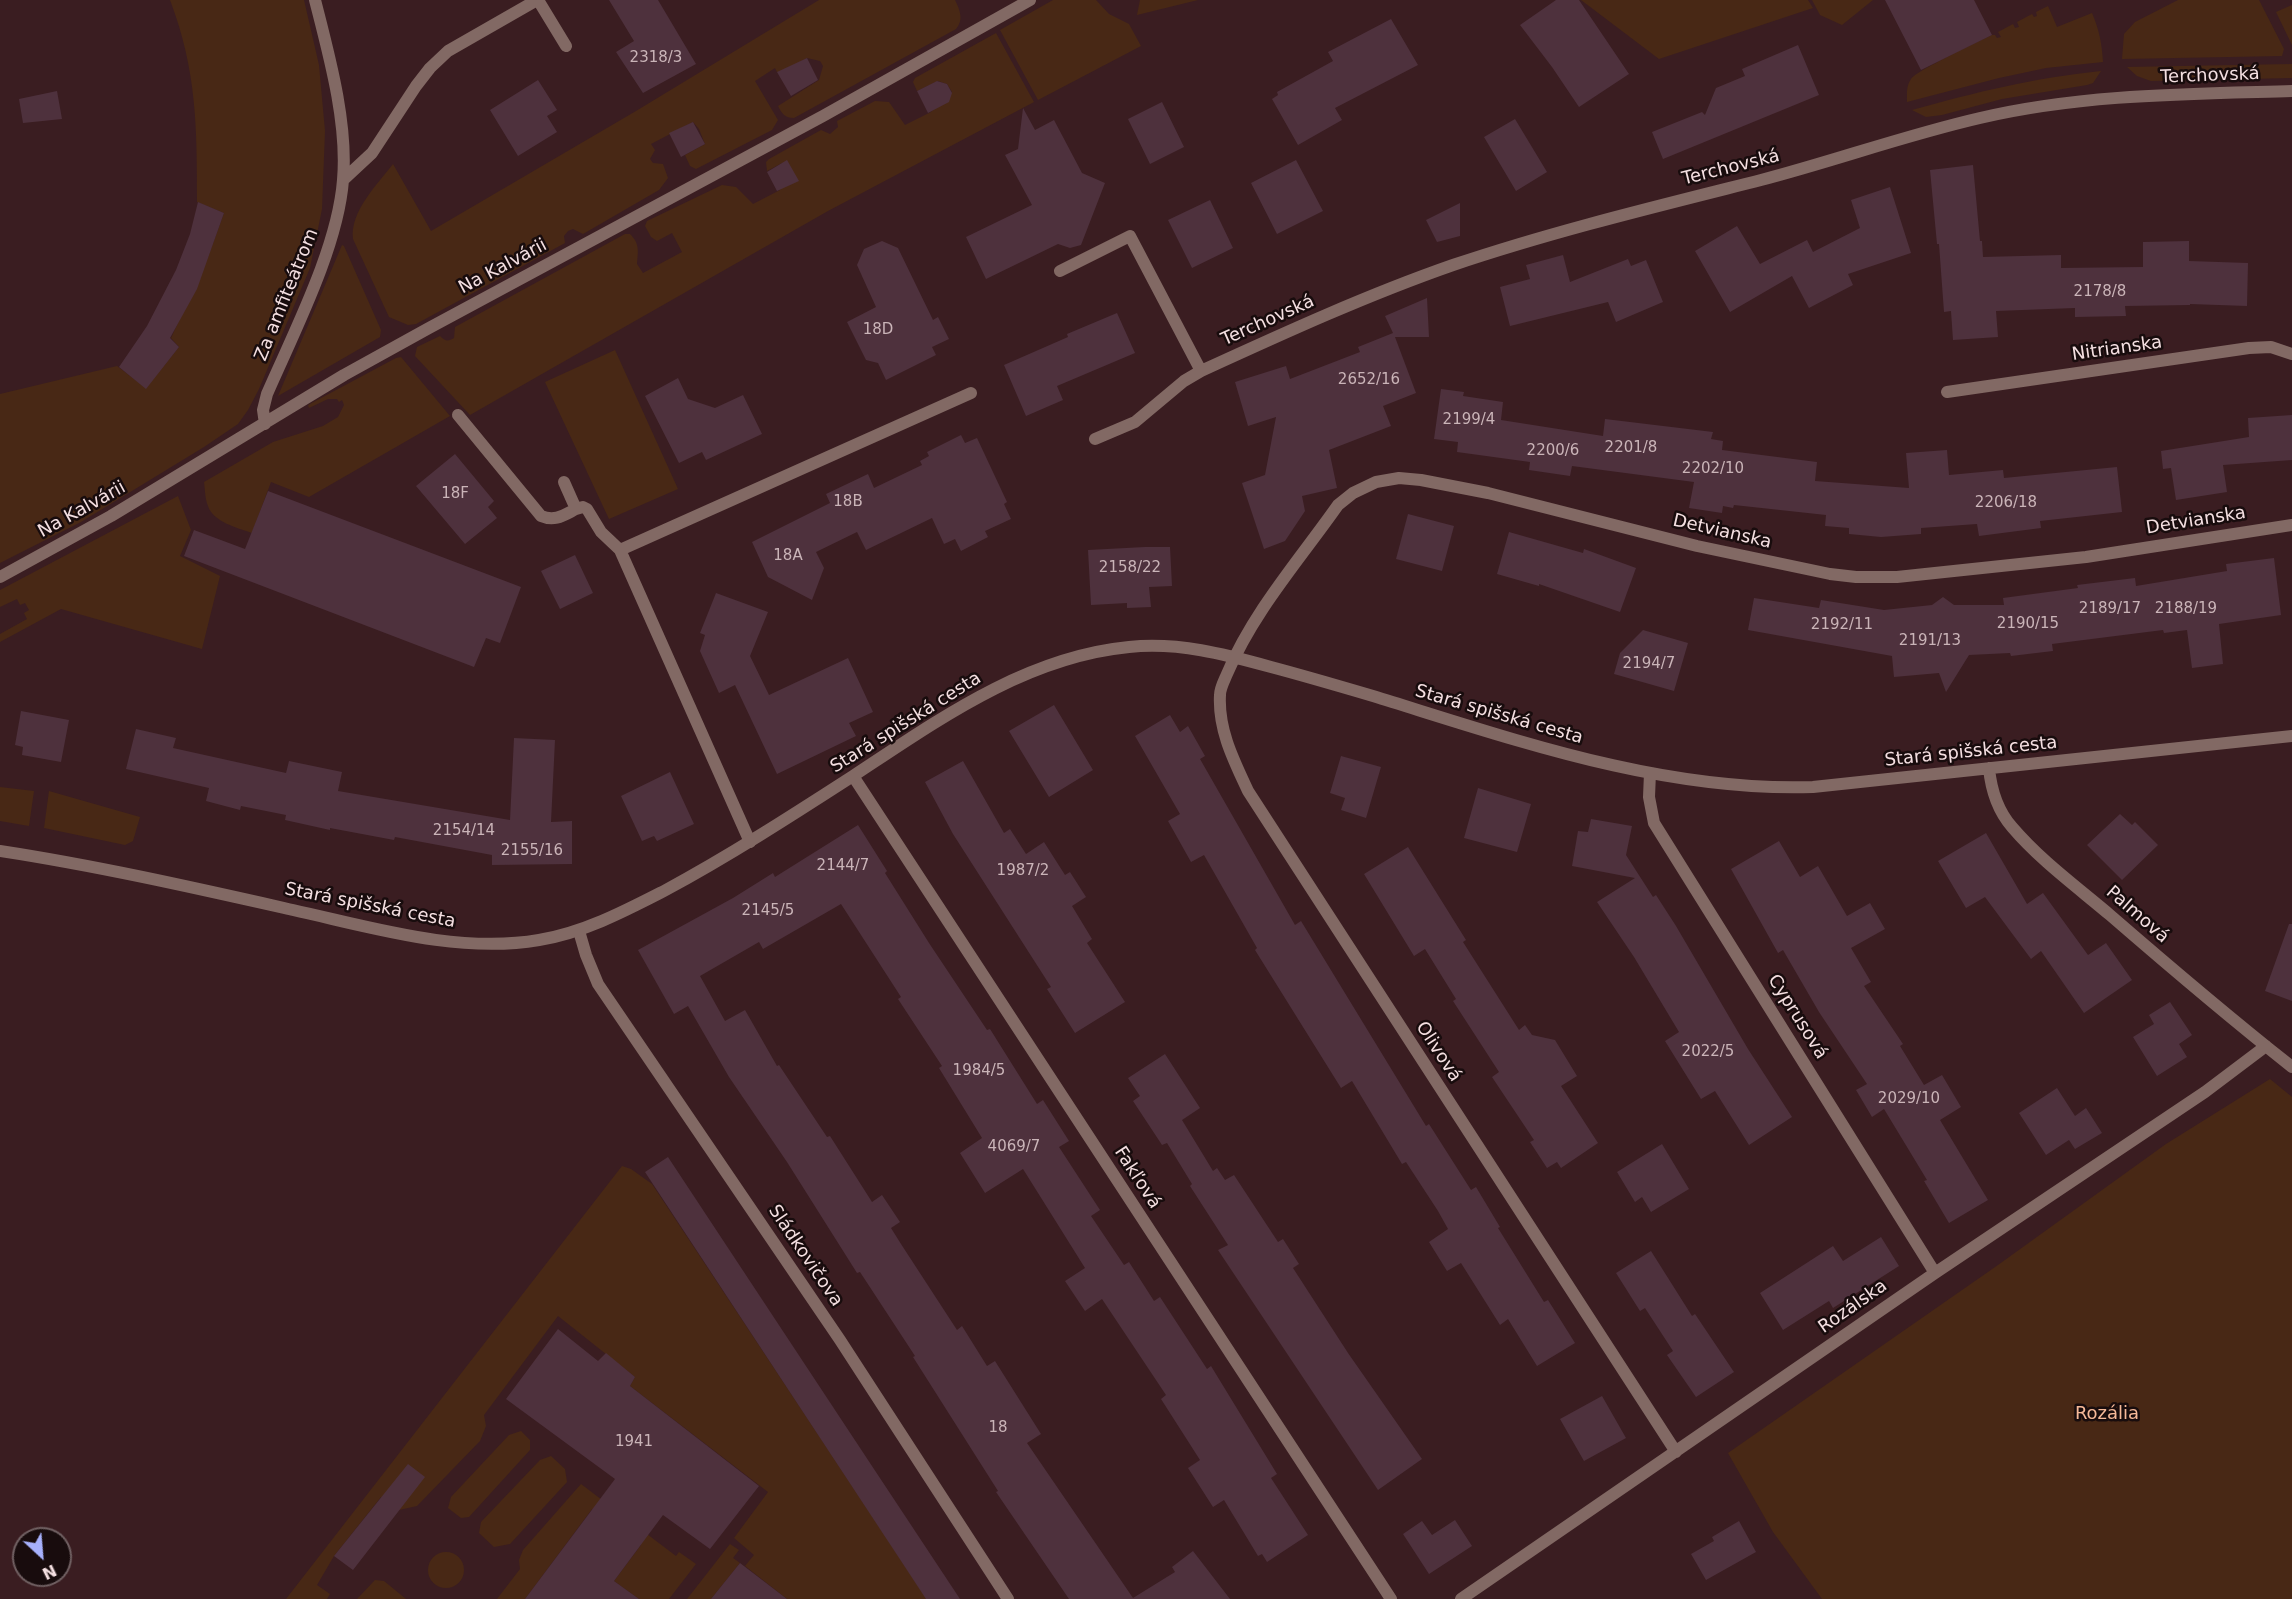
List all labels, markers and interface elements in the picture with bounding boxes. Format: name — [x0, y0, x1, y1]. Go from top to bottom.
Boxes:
house number: 2318/3 — [630, 49, 682, 67]
street label: Terchovská — [2160, 63, 2260, 89]
street label: Terchovská — [1680, 145, 1782, 191]
street label: Za amfiteátrom — [251, 226, 323, 364]
street label: Na Kalvárii — [455, 235, 551, 299]
house number: 2178/8 — [2074, 283, 2126, 301]
street label: Terchovská — [1218, 291, 1318, 351]
house number: 18D — [863, 321, 893, 339]
street label: Nitrianska — [2070, 332, 2164, 366]
house number: 2652/16 — [1338, 371, 1400, 389]
house number: 2199/4 — [1443, 411, 1495, 429]
house number: 2201/8 — [1605, 439, 1657, 457]
house number: 2200/6 — [1527, 442, 1579, 460]
house number: 2202/10 — [1682, 460, 1744, 478]
street label: Na Kalvárii — [34, 477, 130, 543]
house number: 18F — [441, 485, 469, 503]
house number: 18B — [833, 493, 863, 511]
house number: 2206/18 — [1975, 494, 2037, 512]
street label: Detvianska — [2145, 502, 2247, 540]
street label: Detvianska — [1671, 510, 1773, 554]
house number: 18A — [773, 547, 803, 565]
house number: 2158/22 — [1099, 559, 1161, 577]
house number: 2189/17 — [2079, 600, 2141, 618]
house number: 2188/19 — [2155, 600, 2217, 618]
house number: 2190/15 — [1997, 615, 2059, 633]
house number: 2192/11 — [1811, 616, 1873, 634]
house number: 2191/13 — [1899, 632, 1961, 650]
house number: 2194/7 — [1623, 655, 1675, 673]
street label: Stará spišská cesta — [827, 668, 985, 778]
street label: Stará spišská cesta — [1413, 681, 1585, 749]
street label: Stará spišská cesta — [1884, 732, 2058, 772]
house number: 2154/14 — [433, 822, 495, 840]
house number: 2155/16 — [501, 842, 563, 860]
house number: 2144/7 — [817, 857, 869, 875]
house number: 1987/2 — [997, 862, 1049, 880]
street label: Stará spišská cesta — [283, 879, 457, 933]
street label: Palmová — [2101, 882, 2173, 948]
house number: 2145/5 — [742, 902, 794, 920]
street label: Cyprusová — [1763, 971, 1831, 1063]
street label: Olivová — [1411, 1018, 1465, 1086]
house number: 2022/5 — [1682, 1043, 1734, 1061]
house number: 1984/5 — [953, 1062, 1005, 1080]
house number: 2029/10 — [1878, 1090, 1940, 1108]
house number: 4069/7 — [988, 1138, 1040, 1156]
street label: Fakľová — [1109, 1143, 1165, 1213]
street label: Sládkovičova — [763, 1201, 847, 1311]
street label: Rozálska — [1815, 1276, 1891, 1338]
park label: Rozália — [2075, 1403, 2139, 1425]
house number: 18 — [988, 1419, 1008, 1437]
house number: 1941 — [615, 1433, 653, 1451]
north arrow — [12, 1527, 72, 1587]
text: N — [39, 1560, 59, 1583]

